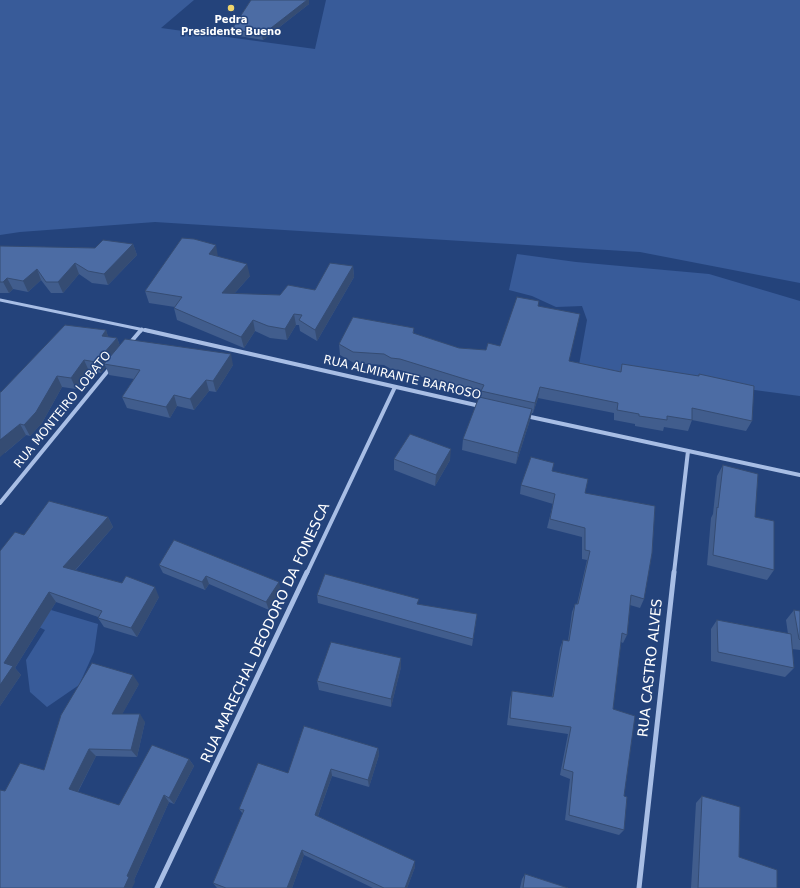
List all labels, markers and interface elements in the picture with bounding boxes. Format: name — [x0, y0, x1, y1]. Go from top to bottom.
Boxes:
marker: Pedra Presidente Bueno — [226, 3, 236, 13]
place label: Pedra Presidente Bueno — [181, 14, 281, 38]
street label: RUA MONTEIRO LOBATO — [11, 349, 115, 471]
street label: RUA ALMIRANTE BARROSO — [322, 353, 482, 403]
street label: RUA MARECHAL DEODORO DA FONESCA — [198, 500, 334, 766]
street label: RUA CASTRO ALVES — [635, 598, 667, 738]

